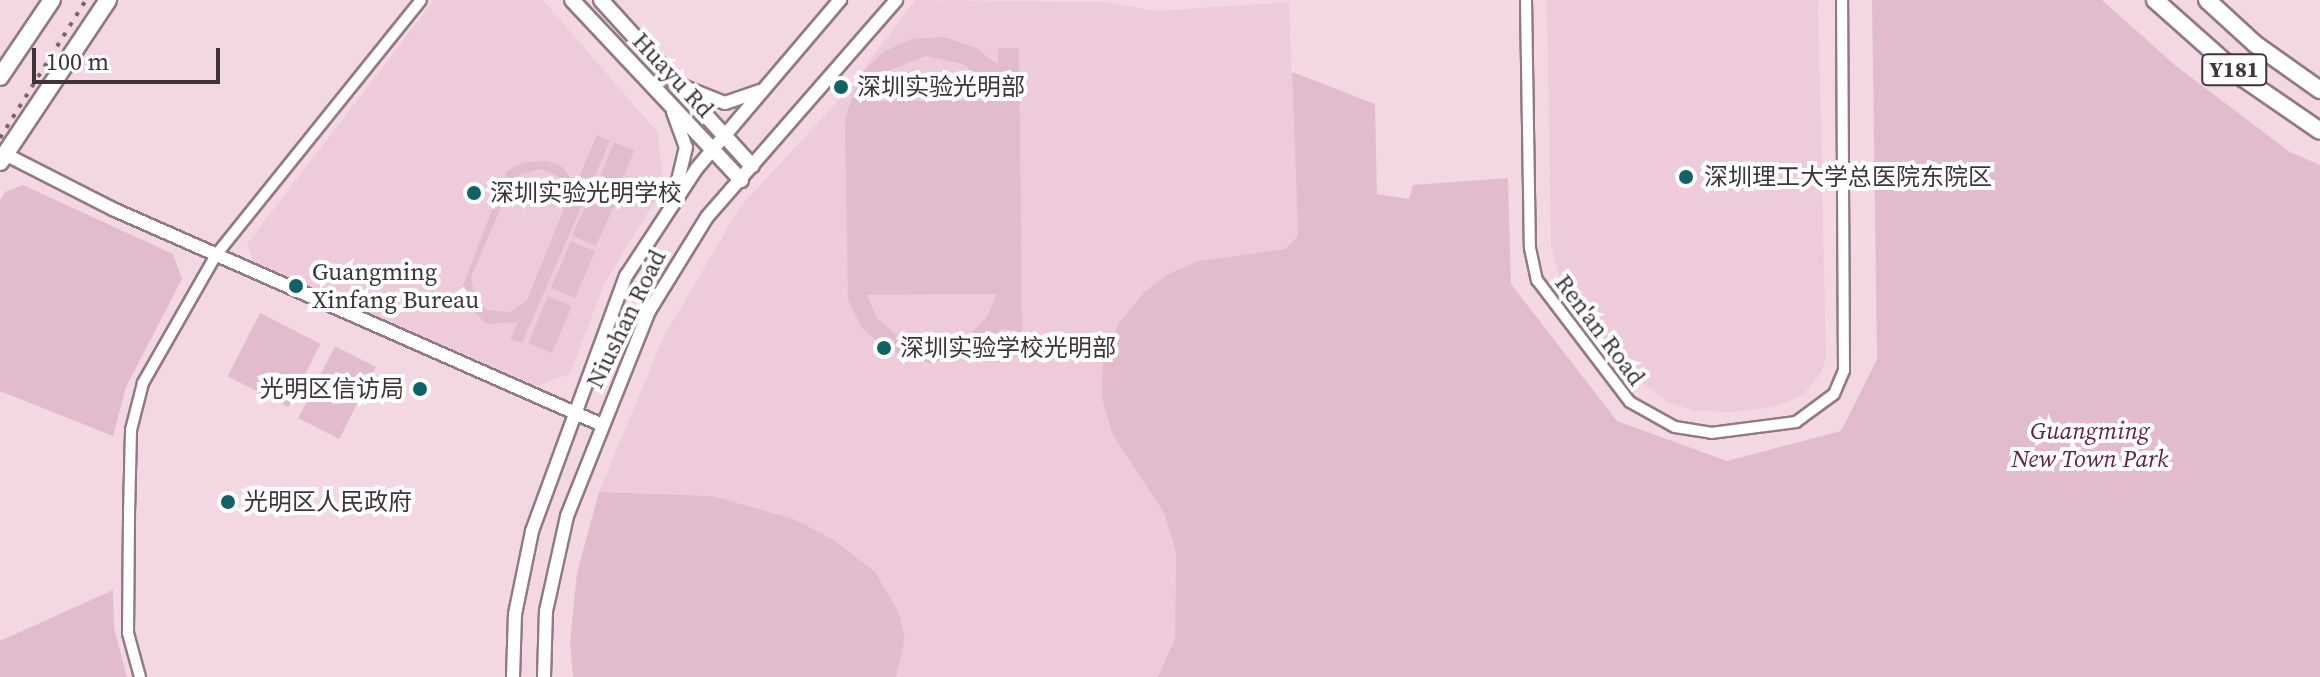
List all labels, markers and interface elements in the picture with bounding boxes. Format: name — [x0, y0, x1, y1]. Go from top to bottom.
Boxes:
street label: Huayu Rd — [627, 27, 719, 123]
scale bar — [36, 32, 224, 82]
text: 100 m — [46, 45, 109, 78]
road number: Y181 — [2200, 52, 2268, 88]
place label: 深圳实验光明部 — [857, 73, 1025, 101]
marker: 深圳实验光明部 — [832, 78, 850, 96]
place label: 深圳理工大学总医院东院区 — [1704, 163, 1992, 191]
marker: 深圳理工大学总医院东院区 — [1675, 166, 1697, 188]
place label: 深圳实验光明学校 — [490, 179, 682, 207]
marker: 深圳实验光明学校 — [465, 184, 483, 202]
street label: Niushan Road — [580, 245, 672, 393]
place label: Guangming Xinfang Bureau — [312, 258, 479, 314]
street label: Ren'an Road — [1549, 269, 1651, 391]
marker: Guangming Xinfang Bureau — [287, 277, 305, 295]
place label: 深圳实验学校光明部 — [900, 334, 1116, 362]
marker: 深圳实验学校光明部 — [875, 339, 893, 357]
place label: 光明区信访局 — [260, 375, 404, 403]
marker: 光明区信访局 — [411, 380, 429, 398]
park label: Guangming New Town Park — [2012, 417, 2168, 473]
place label: 光明区人民政府 — [244, 488, 412, 516]
marker: 光明区人民政府 — [219, 493, 237, 511]

